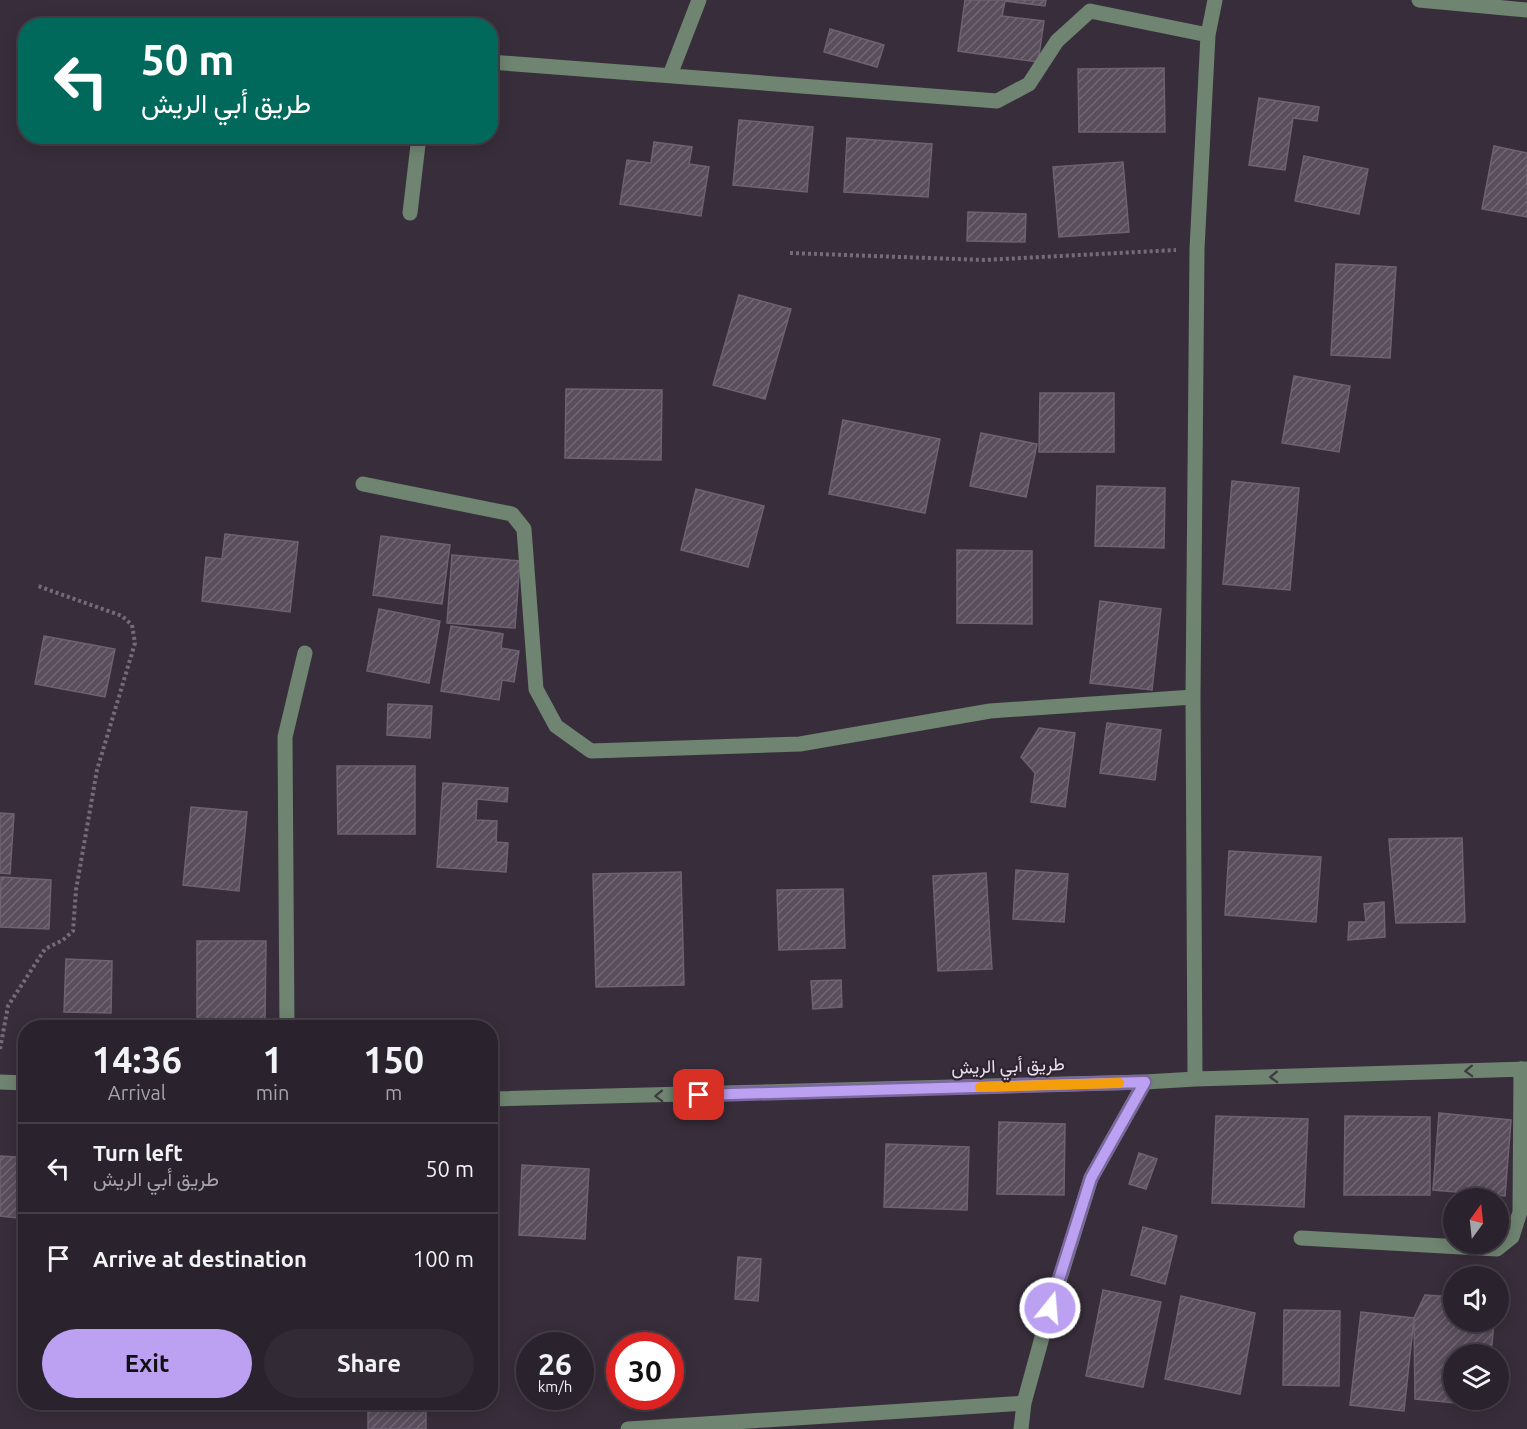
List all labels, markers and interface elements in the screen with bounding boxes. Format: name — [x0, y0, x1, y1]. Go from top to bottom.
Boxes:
text: 50 m — [141, 36, 235, 83]
icon: left — [42, 42, 120, 120]
text: طريق أبي الريش — [141, 88, 311, 118]
text: 14:36 — [92, 1039, 182, 1080]
text: 1 — [262, 1039, 283, 1080]
text: 150 — [363, 1039, 424, 1080]
street label: طريق أبي الريش — [951, 1053, 1065, 1083]
one-way arrow — [1464, 1064, 1473, 1077]
pin — [673, 1069, 724, 1120]
one-way arrow — [1269, 1070, 1278, 1083]
icon: arrive — [682, 1078, 715, 1111]
text: Arrival — [108, 1081, 166, 1104]
text: min — [256, 1081, 289, 1104]
text: m — [385, 1081, 402, 1104]
one-way arrow — [654, 1089, 663, 1102]
text: Turn left — [93, 1140, 183, 1165]
icon: left — [42, 1152, 75, 1185]
text: 50 m — [425, 1156, 474, 1181]
text: طريق أبي الريش — [93, 1167, 219, 1190]
north arrow — [1443, 1188, 1509, 1254]
map controls — [1443, 1188, 1509, 1410]
icon: arrive — [42, 1242, 75, 1275]
text: Arrive at destination — [93, 1246, 307, 1271]
text: 100 m — [413, 1246, 474, 1271]
button: sound — [1443, 1266, 1509, 1332]
position arrow — [1018, 1276, 1082, 1340]
button: Exit — [42, 1329, 252, 1398]
button: Share — [264, 1329, 474, 1398]
speed limit sign: 30 — [606, 1332, 684, 1410]
button: layers — [1443, 1344, 1509, 1410]
text: 26 — [538, 1347, 572, 1381]
text: km/h — [538, 1378, 572, 1395]

